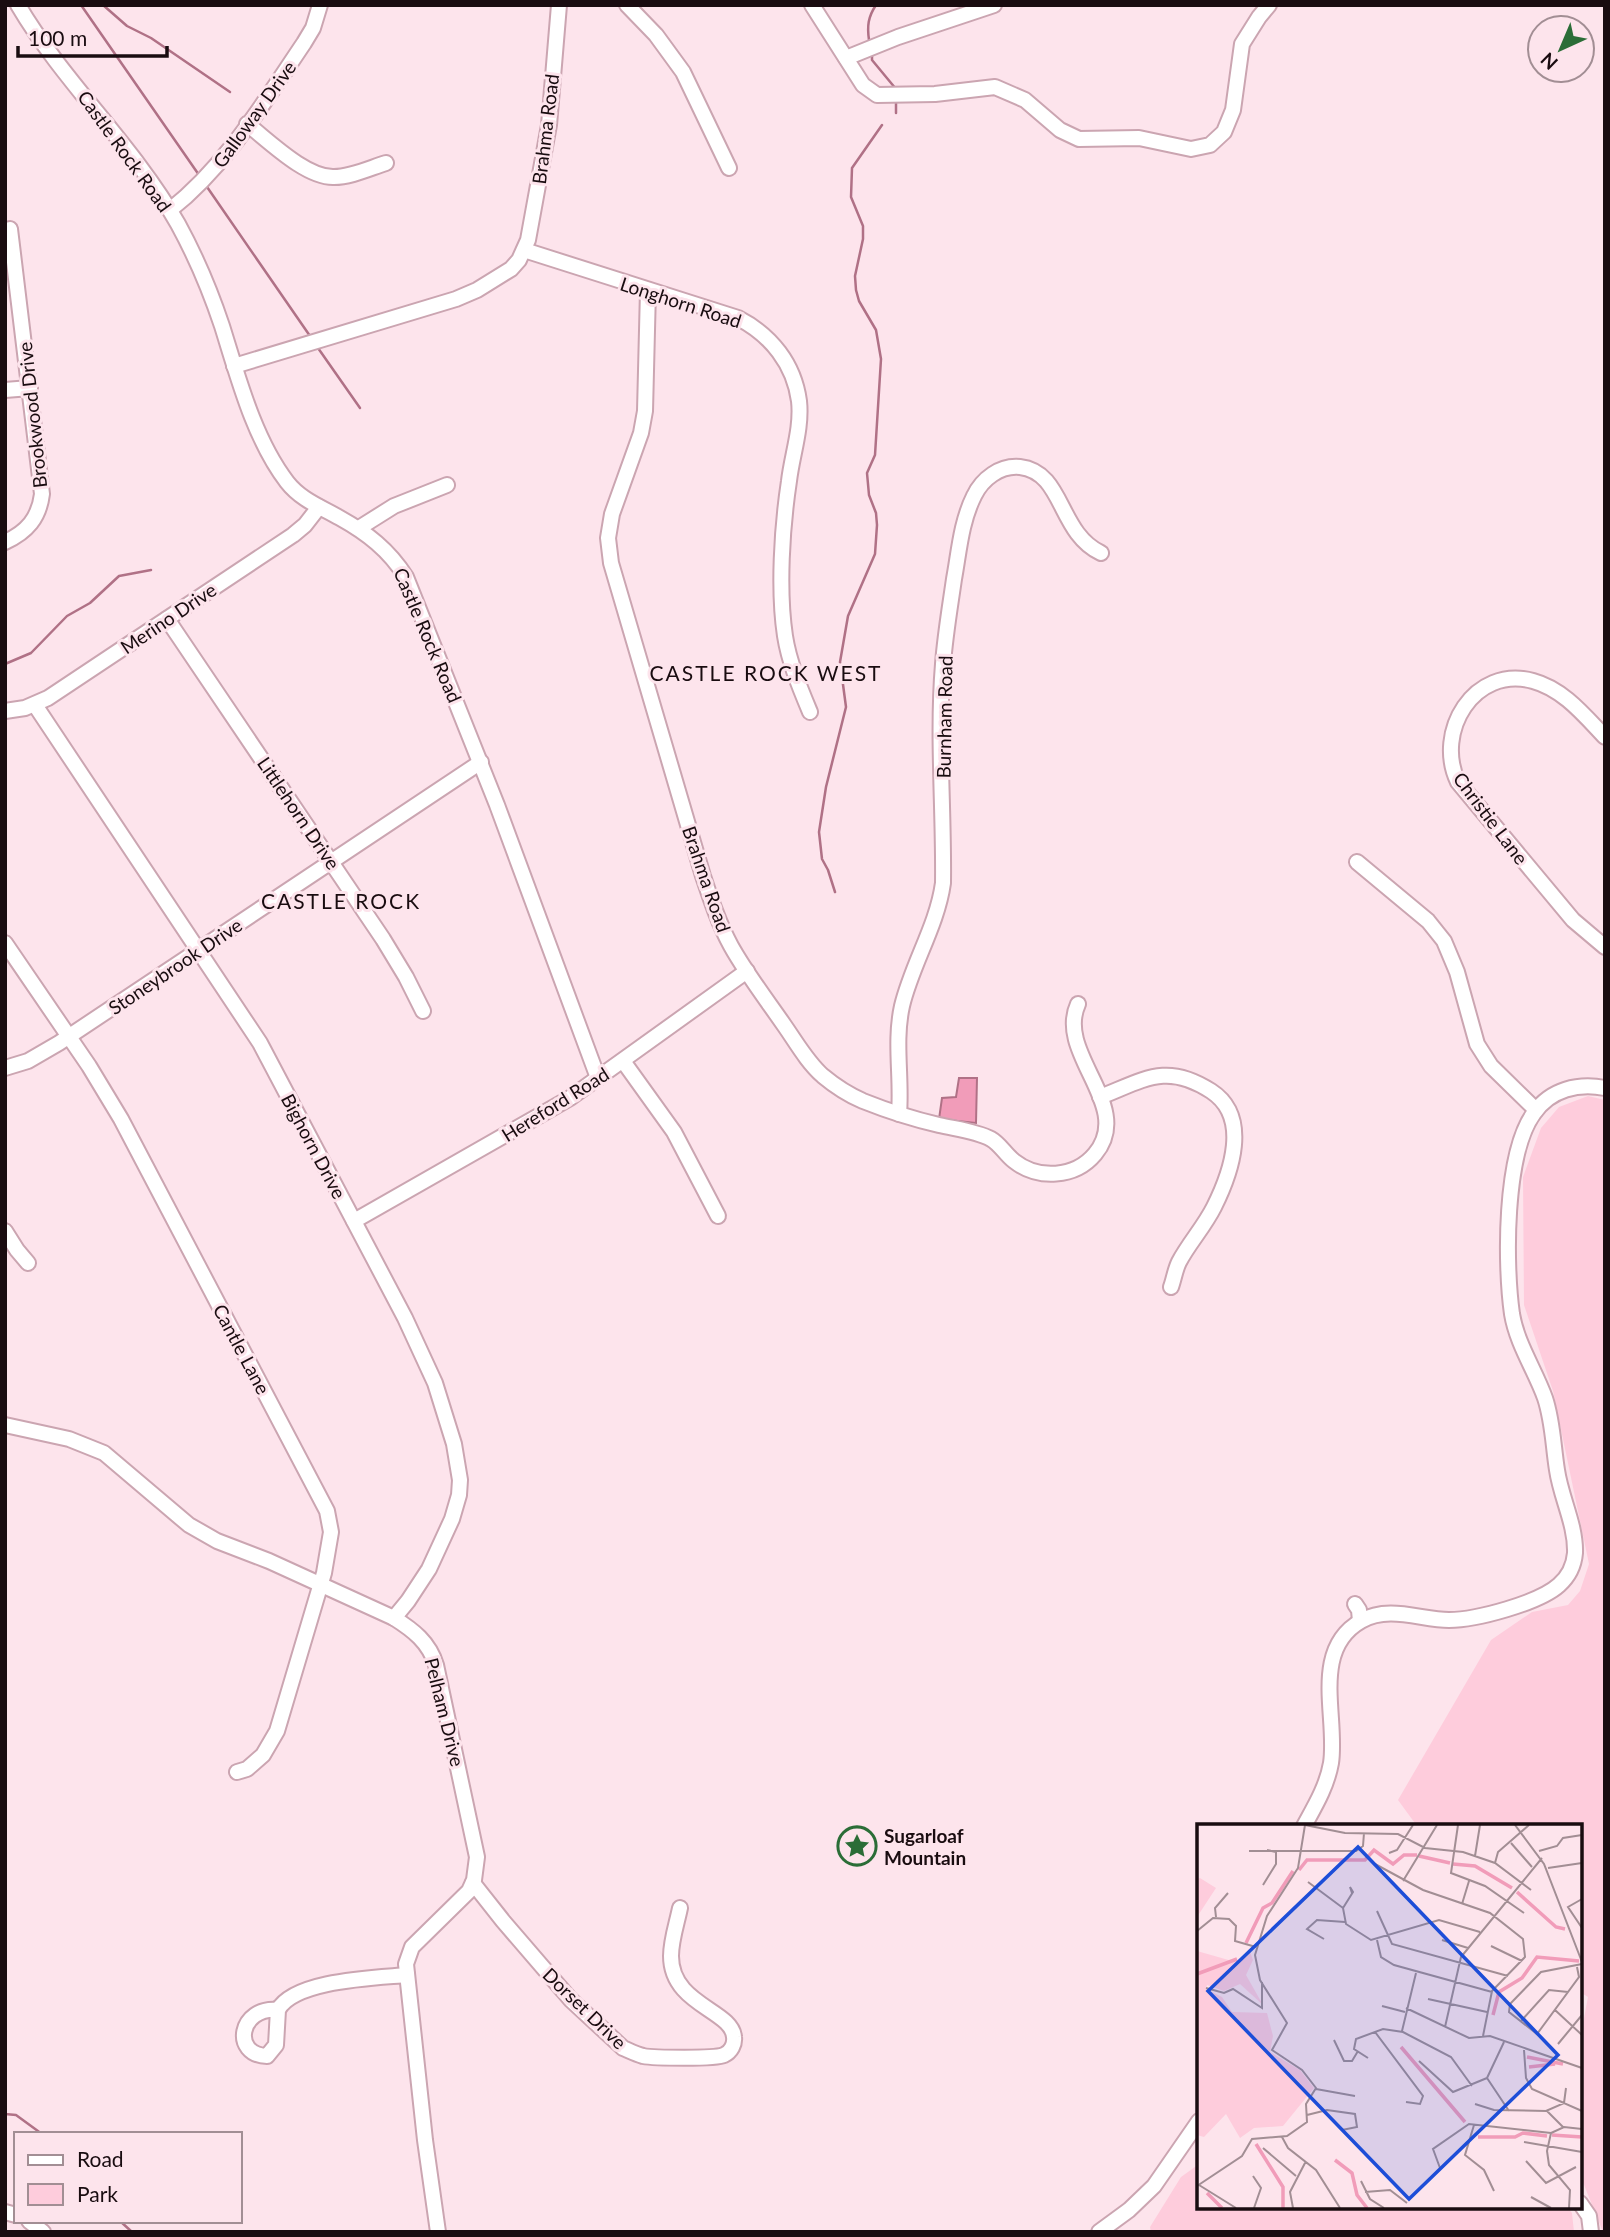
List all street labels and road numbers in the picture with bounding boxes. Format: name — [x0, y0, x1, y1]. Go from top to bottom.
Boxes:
street label: Galloway Drive — [208, 56, 300, 172]
street label: Brahma Road — [527, 73, 563, 185]
street label: Castle Rock Road — [73, 86, 177, 216]
street label: Longhorn Road — [617, 272, 745, 332]
street label: Brookwood Drive — [13, 341, 51, 489]
street label: Castle Rock Road — [389, 564, 467, 706]
street label: Merino Drive — [116, 578, 220, 658]
street label: Burnham Road — [931, 655, 957, 779]
street label: Littlehorn Drive — [253, 752, 345, 874]
street label: Christie Lane — [1449, 767, 1533, 869]
street label: Brahma Road — [678, 823, 736, 935]
street label: Stoneybrook Drive — [104, 913, 246, 1019]
street label: Hereford Road — [497, 1062, 613, 1146]
street label: Bighorn Drive — [277, 1090, 351, 1202]
street label: Cantle Lane — [209, 1300, 275, 1398]
street label: Pelham Drive — [420, 1655, 470, 1769]
street label: Dorset Drive — [538, 1963, 632, 2053]

